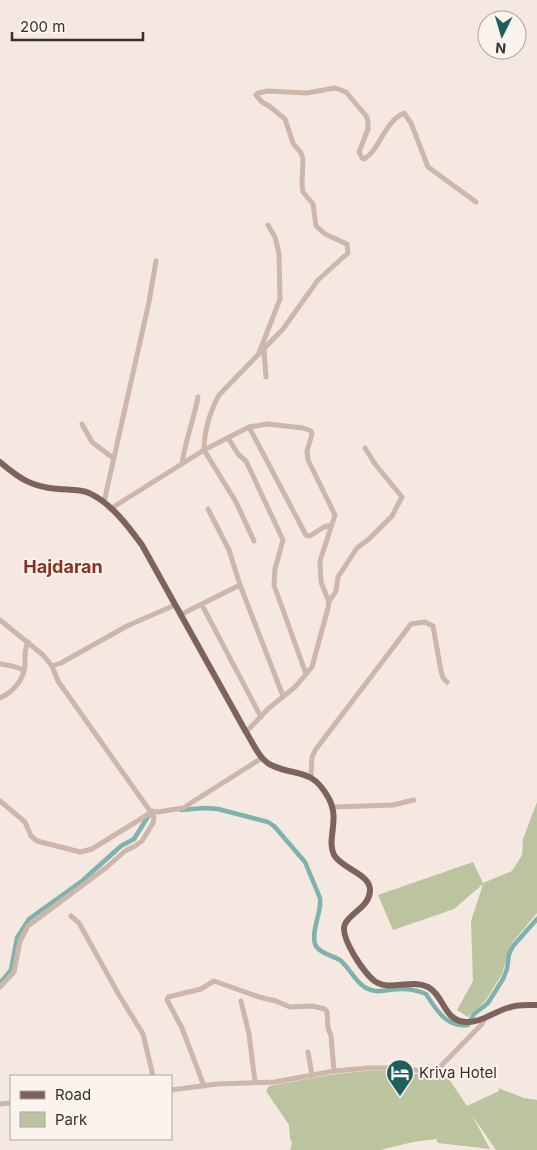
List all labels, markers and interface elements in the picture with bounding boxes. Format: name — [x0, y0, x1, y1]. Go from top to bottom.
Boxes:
scale bar — [12, 10, 144, 42]
north arrow — [477, 10, 527, 60]
text: 200 m — [20, 17, 65, 36]
text: N — [495, 40, 507, 57]
district label: Hajdaran — [23, 556, 103, 577]
hotel icon: Kriva Hotel — [385, 1058, 415, 1097]
place label: Kriva Hotel — [419, 1063, 497, 1082]
legend — [10, 1075, 172, 1140]
text: Road — [55, 1085, 91, 1104]
text: Park — [55, 1110, 88, 1129]

